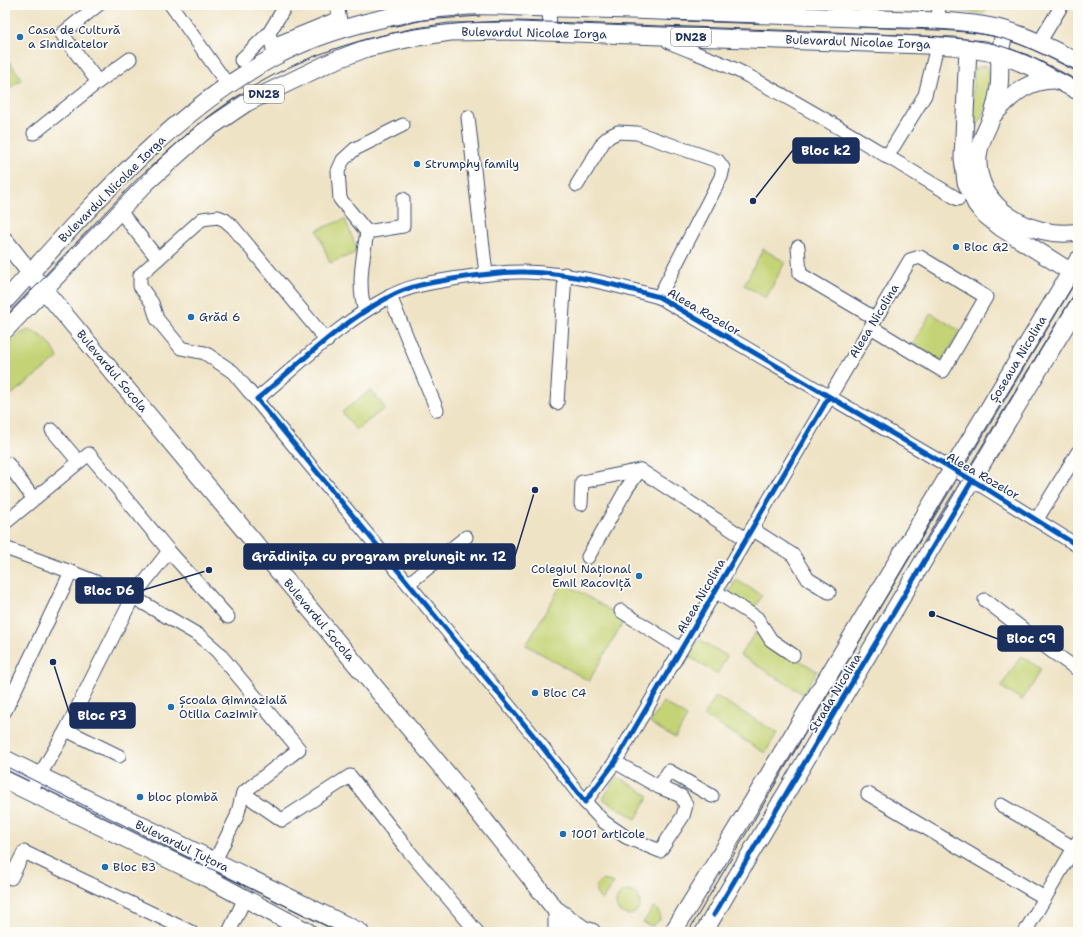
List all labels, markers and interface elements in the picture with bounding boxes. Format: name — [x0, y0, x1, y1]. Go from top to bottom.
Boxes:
place label: Casa de Cultură a Sindicatelor — [28, 22, 121, 52]
street label: Bulevardul Nicolae Iorga — [461, 24, 607, 42]
road number: DN28 — [671, 28, 711, 46]
street label: Bulevardul Nicolae Iorga — [785, 31, 931, 53]
marker: Casa de Cultură a Sindicatelor — [15, 32, 25, 42]
road number: DN28 — [244, 85, 284, 103]
street label: Bulevardul Nicolae Iorga — [55, 132, 169, 246]
callout: Bloc k2 — [793, 138, 859, 163]
text: Bloc k2 — [801, 142, 851, 159]
place label: Strumphy family — [425, 156, 519, 172]
marker: Strumphy family — [412, 159, 422, 169]
place label: Bloc G2 — [964, 239, 1009, 255]
marker: Bloc G2 — [951, 242, 961, 252]
street label: Aleea Nicolina — [846, 280, 903, 361]
street label: Aleea Rozelor — [665, 285, 744, 340]
place label: Grăd 6 — [199, 309, 240, 325]
marker: Grăd 6 — [186, 312, 196, 322]
street label: Șoseaua Nicolina — [986, 312, 1051, 405]
street label: Bulevardul Socola — [73, 326, 152, 416]
street label: Aleea Rozelor — [944, 449, 1023, 504]
callout: Grădinița cu program prelungit nr. 12 — [244, 544, 515, 569]
text: Grădinița cu program prelungit nr. 12 — [252, 548, 506, 566]
street label: Aleea Nicolina — [673, 555, 729, 636]
place label: Colegiul Național Emil Racoviță — [531, 561, 632, 591]
marker: Colegiul Național Emil Racoviță — [634, 571, 644, 581]
street label: Bulevardul Socola — [280, 575, 359, 665]
callout: Bloc D6 — [76, 578, 143, 603]
text: Bloc D6 — [84, 582, 134, 599]
callout: Bloc C9 — [998, 626, 1063, 651]
text: Bloc C9 — [1006, 630, 1056, 647]
street label: Strada Nicolina — [805, 650, 865, 736]
place label: Bloc C4 — [543, 685, 586, 701]
marker: Bloc C4 — [530, 688, 540, 698]
place label: Școala Gimnazială Otilia Cazimir — [179, 692, 287, 722]
marker: Școala Gimnazială Otilia Cazimir — [166, 702, 176, 712]
callout: Bloc P3 — [70, 703, 135, 728]
text: Bloc P3 — [77, 707, 127, 724]
place label: bloc plombă — [148, 789, 219, 805]
marker: bloc plombă — [135, 792, 145, 802]
street label: Bulevardul Țuțora — [132, 816, 232, 876]
place label: 1001 articole — [571, 826, 645, 842]
marker: 1001 articole — [558, 829, 568, 839]
place label: Bloc B3 — [113, 859, 156, 875]
marker: Bloc B3 — [100, 862, 110, 872]

